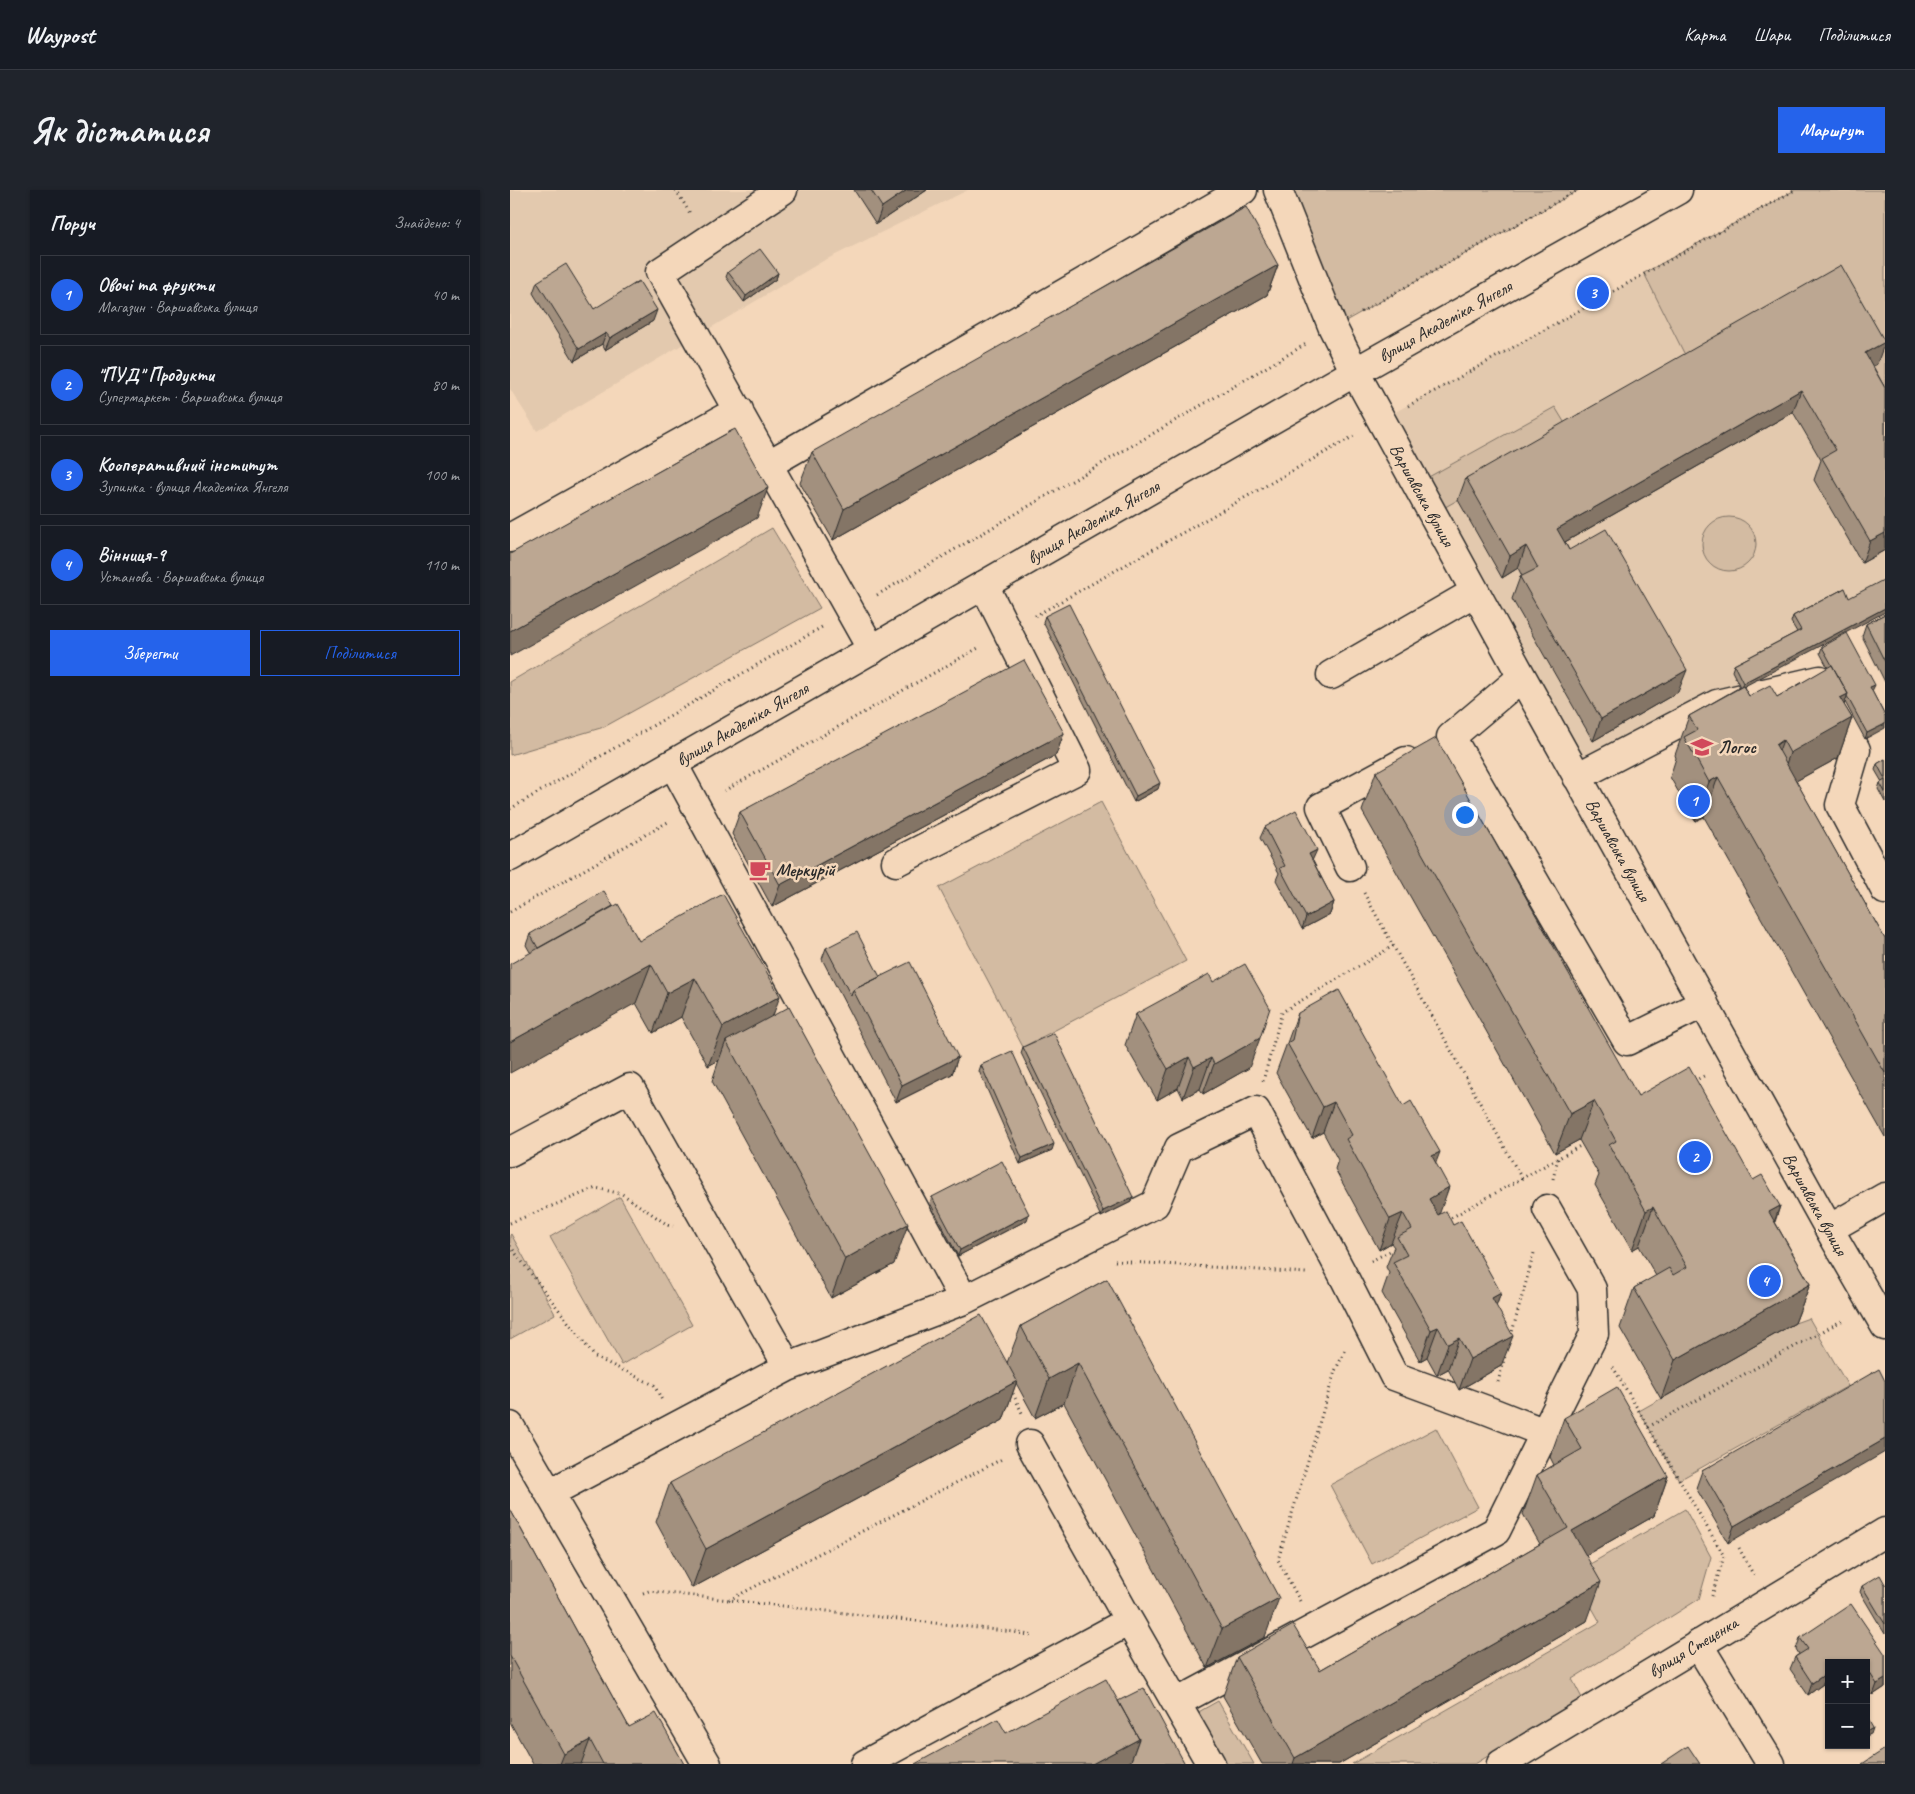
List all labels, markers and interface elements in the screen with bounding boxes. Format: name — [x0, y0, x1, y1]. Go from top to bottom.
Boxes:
text: Waypost — [25, 20, 95, 50]
text: Карта — [1684, 24, 1725, 46]
text: Шари — [1753, 24, 1790, 46]
text: Поділитися — [1818, 24, 1890, 46]
button: Маршрут — [1778, 107, 1885, 153]
text: Як дістатися — [30, 108, 208, 153]
text: Поруч — [50, 210, 95, 236]
text: Знайдено: 4 — [394, 213, 460, 233]
text: Овочі та фрукти — [98, 273, 214, 297]
street label: вулиця Академіка Янгеля — [1374, 274, 1517, 367]
pin: 3 — [1577, 274, 1609, 312]
text: 1 — [63, 285, 71, 305]
text: 40 m — [432, 285, 459, 305]
text: Магазин · Варшавська вулиця — [98, 297, 257, 317]
text: "ПУД" Продукти — [98, 363, 214, 387]
text: 2 — [63, 375, 71, 395]
text: 80 m — [432, 375, 459, 395]
text: Супермаркет · Варшавська вулиця — [98, 387, 281, 407]
street label: Варшавська вулиця — [1385, 440, 1460, 552]
text: Кооперативний інститут — [98, 453, 277, 477]
text: 3 — [63, 465, 71, 485]
text: 100 m — [425, 465, 459, 485]
street label: вулиця Академіка Янгеля — [1023, 474, 1165, 569]
text: Зупинка · вулиця Академіка Янгеля — [98, 477, 287, 497]
text: Вінниця-9 — [98, 543, 165, 567]
text: 4 — [63, 555, 71, 575]
text: 110 m — [425, 555, 459, 575]
text: Установа · Варшавська вулиця — [98, 567, 263, 587]
button: Зберегти — [50, 630, 250, 676]
button: Поділитися — [260, 630, 460, 676]
street label: вулиця Академіка Янгеля — [672, 676, 814, 771]
school or university icon: Логос — [1689, 734, 1715, 760]
place label: Логос — [1718, 736, 1757, 758]
pin: 1 — [1678, 782, 1710, 820]
street label: Варшавська вулиця — [1581, 795, 1656, 907]
your location — [1452, 802, 1478, 828]
cafe icon: Меркурій — [747, 857, 773, 883]
place label: Меркурій — [776, 859, 836, 881]
pin: 2 — [1679, 1138, 1711, 1176]
street label: Варшавська вулиця — [1778, 1149, 1853, 1261]
pin: 4 — [1749, 1262, 1781, 1300]
street label: вулиця Стеценка — [1644, 1611, 1743, 1682]
map controls — [1825, 1659, 1870, 1749]
button: + — [1825, 1659, 1870, 1704]
button: − — [1825, 1704, 1870, 1749]

